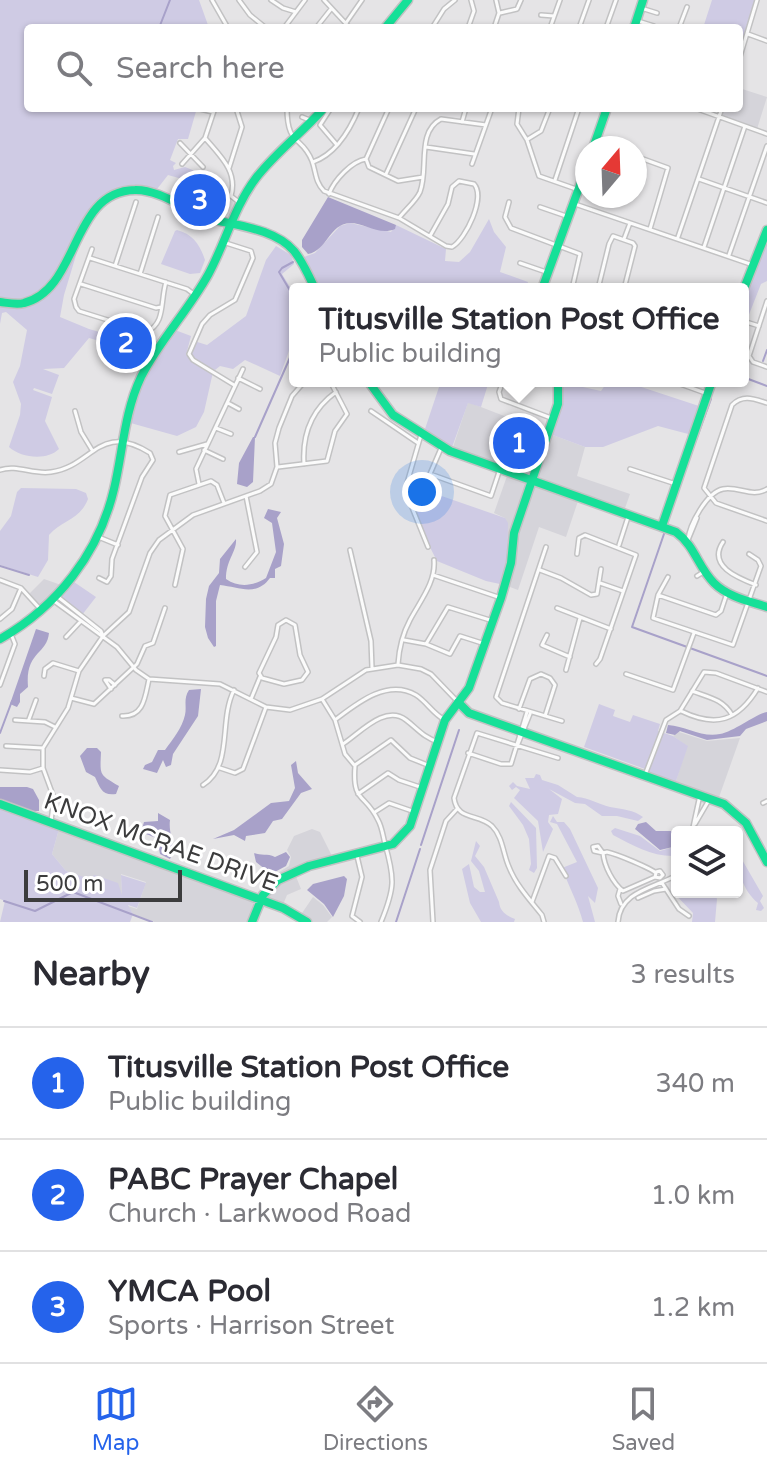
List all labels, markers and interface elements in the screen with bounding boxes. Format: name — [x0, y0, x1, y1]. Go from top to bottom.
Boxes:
search box — [24, 24, 743, 112]
icon: search — [52, 46, 96, 90]
text: Search here — [116, 50, 285, 87]
north arrow — [575, 136, 647, 208]
pin: 3 — [174, 170, 226, 230]
popup — [289, 283, 749, 387]
text: Titusville Station Post Office — [318, 301, 720, 338]
pin: 2 — [100, 313, 152, 373]
text: Public building — [318, 338, 502, 369]
pin: 1 — [493, 413, 545, 473]
your location — [402, 472, 442, 512]
street label: KNOX MCRAE DRIVE — [40, 787, 282, 898]
map controls — [671, 826, 743, 898]
button: layers — [671, 826, 743, 898]
scale bar — [24, 866, 182, 902]
text: 500 m — [36, 871, 103, 897]
text: Nearby — [32, 954, 150, 995]
text: 3 results — [630, 959, 735, 990]
text: Titusville Station Post Office — [108, 1049, 509, 1086]
text: 1 — [50, 1068, 66, 1099]
text: 340 m — [655, 1068, 735, 1099]
text: Public building — [108, 1086, 291, 1117]
text: PABC Prayer Chapel — [108, 1161, 398, 1198]
text: 2 — [50, 1180, 66, 1211]
text: 1.0 km — [651, 1180, 735, 1211]
text: Church · Larkwood Road — [108, 1198, 411, 1229]
text: YMCA Pool — [108, 1273, 271, 1310]
text: 3 — [50, 1292, 66, 1323]
text: 1.2 km — [651, 1292, 735, 1323]
text: Sports · Harrison Street — [108, 1310, 395, 1341]
tab: Map — [92, 1382, 139, 1456]
tab: Directions — [323, 1382, 428, 1456]
tab: Saved — [612, 1382, 675, 1456]

